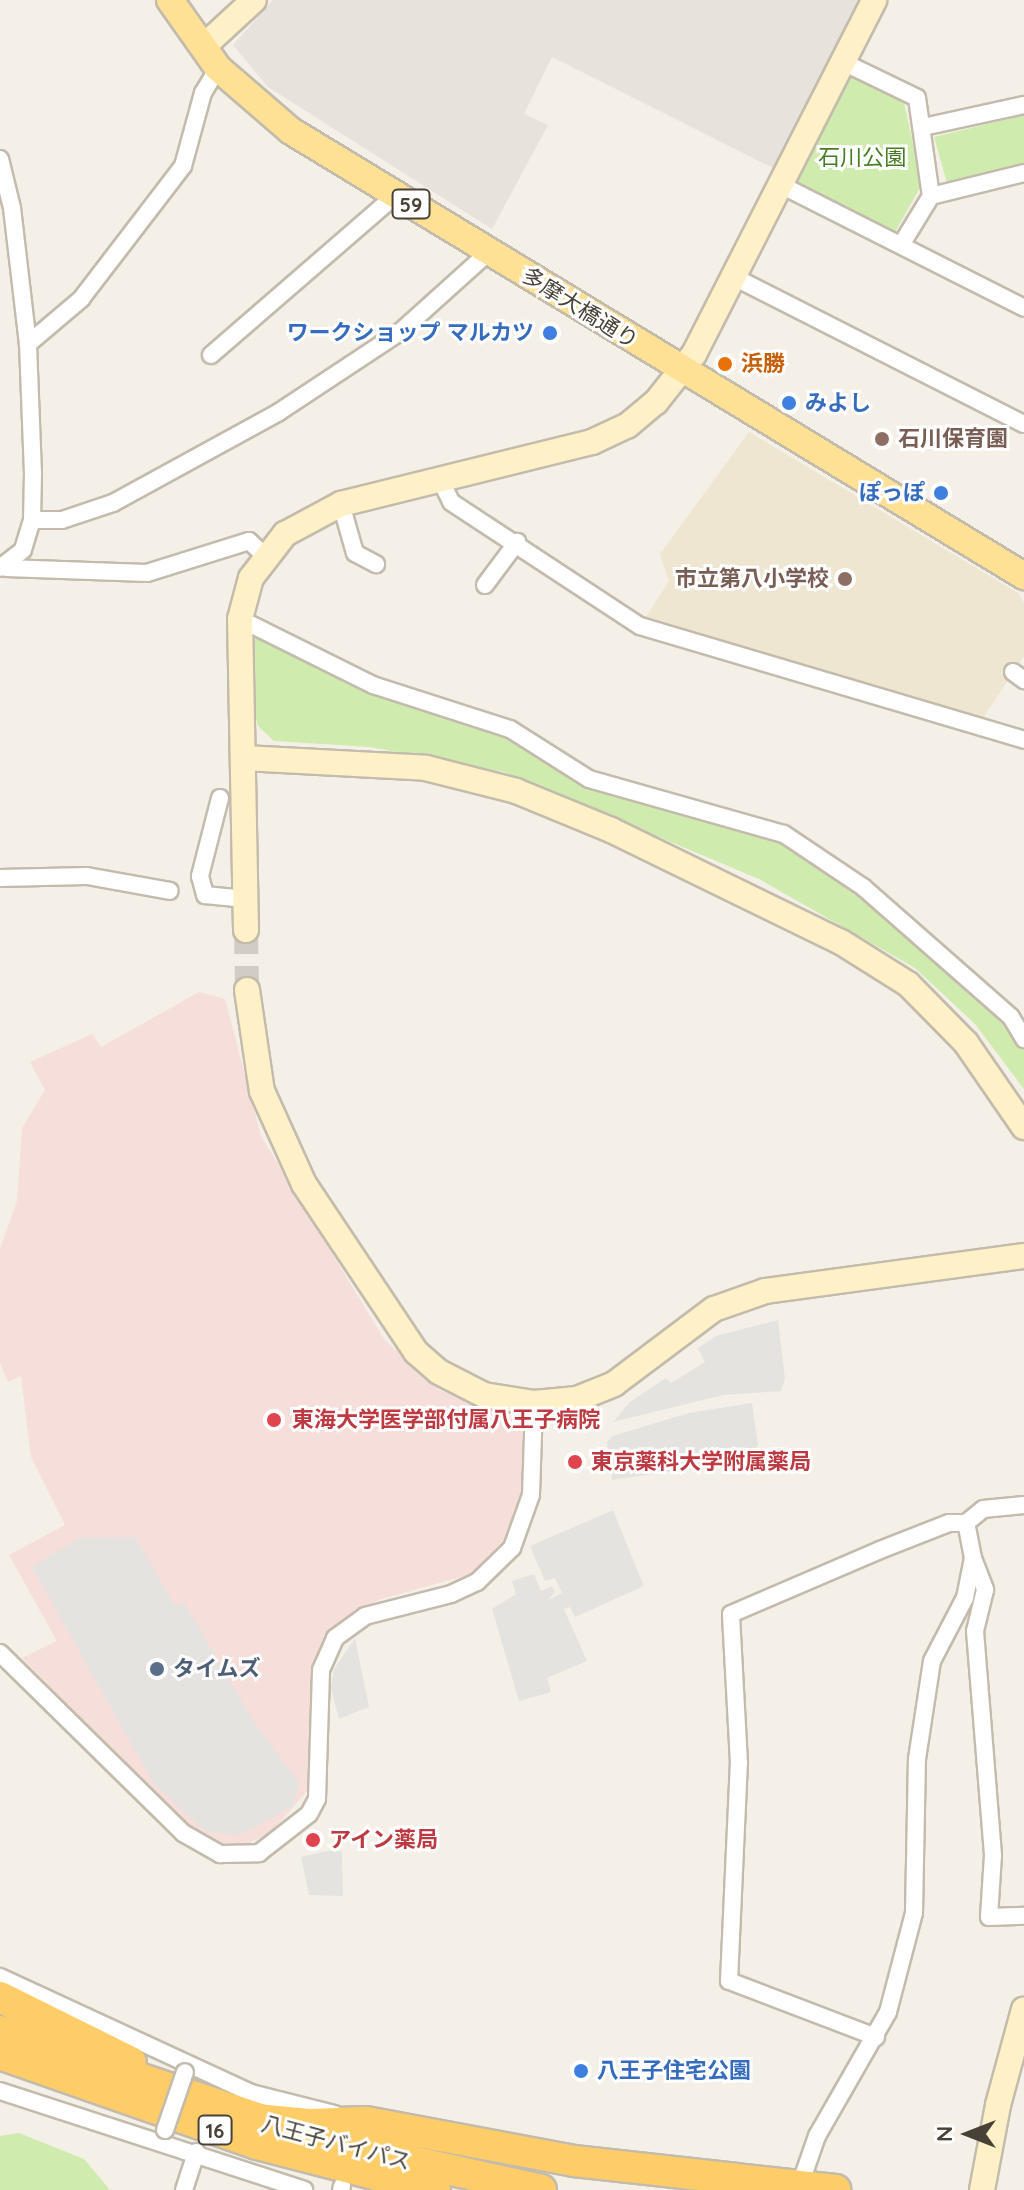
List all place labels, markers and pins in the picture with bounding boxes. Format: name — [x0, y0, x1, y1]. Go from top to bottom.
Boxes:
place label: ワークショップ マルカツ — [286, 320, 534, 346]
marker: ワークショップ マルカツ — [541, 324, 559, 342]
place label: 浜勝 — [741, 351, 785, 377]
marker: 浜勝 — [716, 355, 734, 373]
place label: みよし — [805, 390, 871, 416]
marker: みよし — [780, 394, 798, 412]
place label: 石川保育園 — [898, 426, 1008, 452]
marker: 石川保育園 — [873, 430, 891, 448]
place label: ぽっぽ — [859, 480, 925, 506]
marker: ぽっぽ — [932, 484, 950, 502]
place label: 市立第八小学校 — [675, 566, 829, 592]
marker: 市立第八小学校 — [836, 570, 854, 588]
place label: 東海大学医学部付属八王子病院 — [292, 1407, 600, 1433]
marker: 東海大学医学部付属八王子病院 — [263, 1409, 285, 1431]
place label: 東京薬科大学附属薬局 — [591, 1449, 811, 1475]
marker: 東京薬科大学附属薬局 — [566, 1453, 584, 1471]
place label: タイムズ — [173, 1656, 261, 1682]
marker: タイムズ — [148, 1660, 166, 1678]
place label: アイン薬局 — [329, 1827, 439, 1853]
marker: アイン薬局 — [304, 1831, 322, 1849]
place label: 八王子住宅公園 — [597, 2058, 751, 2084]
marker: 八王子住宅公園 — [572, 2062, 590, 2080]

